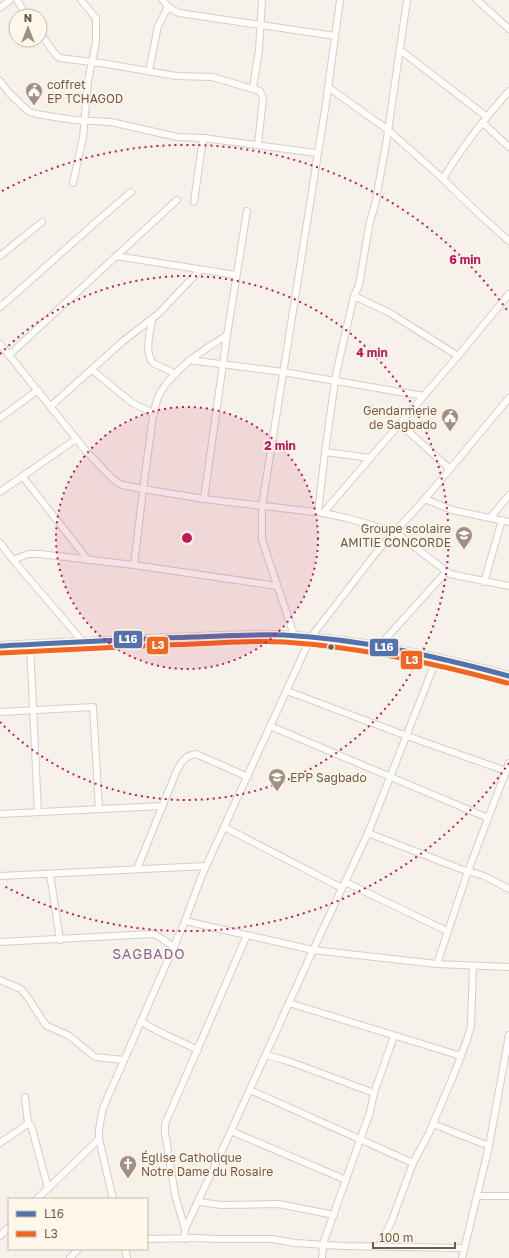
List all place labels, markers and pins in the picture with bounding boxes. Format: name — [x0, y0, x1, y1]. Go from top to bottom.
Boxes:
place label: coffret EP TCHAGOD — [47, 77, 123, 106]
public building icon: coffret EP TCHAGOD — [24, 81, 44, 106]
place label: Gendarmerie de Sagbado — [363, 403, 437, 432]
public building icon: Gendarmerie de Sagbado — [440, 407, 460, 432]
place label: Groupe scolaire AMITIE CONCORDE — [340, 521, 451, 550]
school or university icon: Groupe scolaire AMITIE CONCORDE — [454, 525, 474, 550]
centre of rings — [180, 531, 194, 545]
unlabelled marker — [326, 642, 336, 652]
school or university icon: EPP Sagbado — [267, 767, 287, 792]
place label: EPP Sagbado — [290, 770, 367, 785]
place label: Église Catholique Notre Dame du Rosaire — [141, 1150, 273, 1179]
church icon: Église Catholique Notre Dame du Rosaire — [118, 1154, 138, 1179]

